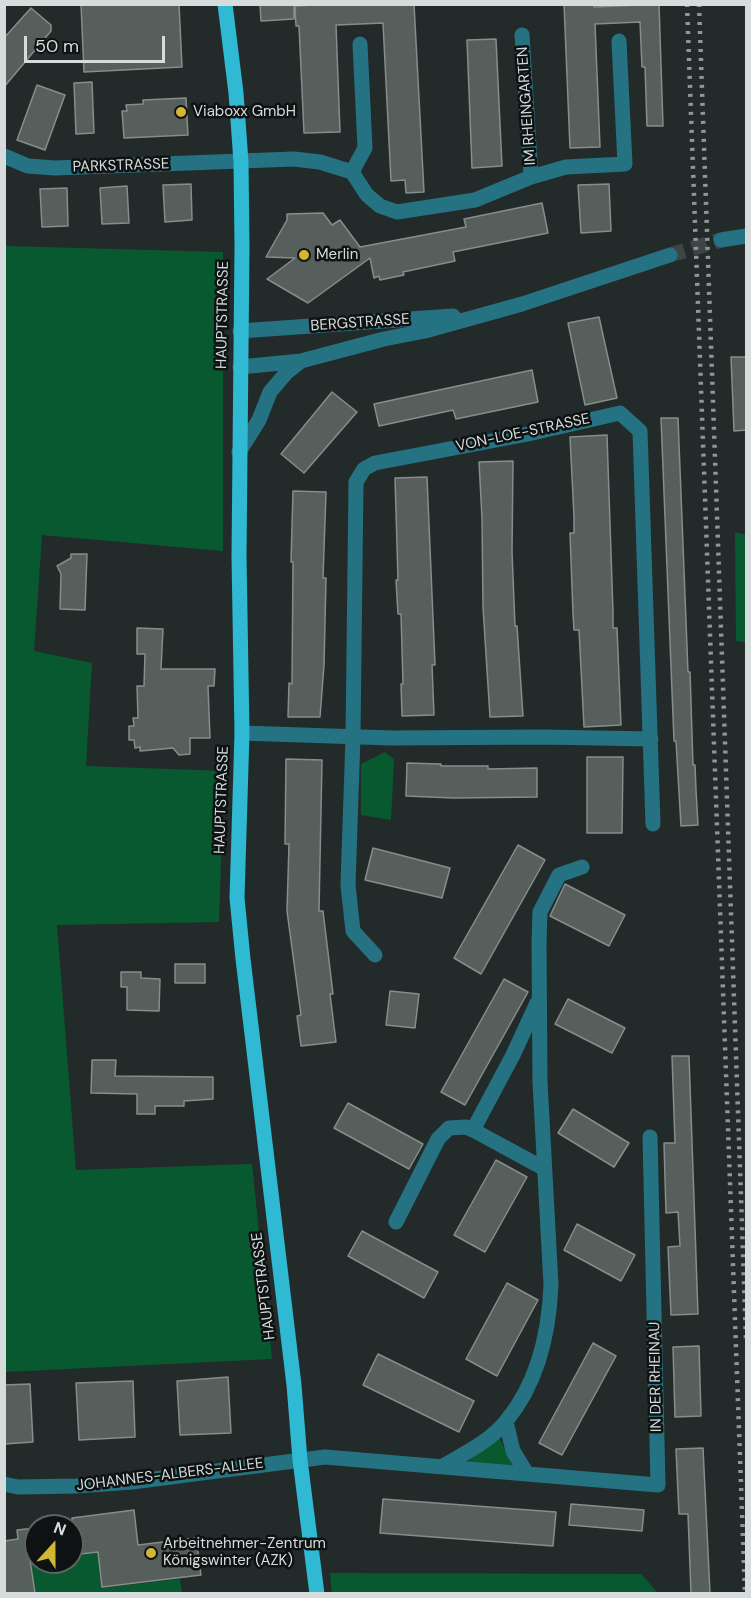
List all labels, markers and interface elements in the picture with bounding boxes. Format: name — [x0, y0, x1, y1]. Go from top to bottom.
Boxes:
scale bar — [27, 24, 168, 62]
text: 50 m — [35, 34, 79, 58]
street label: IM RHEINGARTEN — [514, 46, 540, 166]
place label: Viaboxx GmbH — [193, 103, 296, 121]
marker: Viaboxx GmbH — [174, 105, 188, 119]
street label: PARKSTRASSE — [72, 155, 170, 177]
place label: Merlin — [316, 246, 358, 264]
marker: Merlin — [297, 248, 311, 262]
street label: HAUPTSTRASSE — [213, 261, 233, 369]
street label: BERGSTRASSE — [310, 311, 410, 335]
street label: VON-LOE-STRASSE — [454, 410, 592, 456]
street label: HAUPTSTRASSE — [211, 746, 233, 854]
street label: HAUPTSTRASSE — [248, 1231, 280, 1341]
street label: IN DER RHEINAU — [646, 1322, 666, 1432]
street label: JOHANNES-ALBERS-ALLEE — [75, 1455, 265, 1495]
north arrow — [24, 1514, 84, 1574]
text: N — [51, 1517, 69, 1540]
place label: Arbeitnehmer-Zentrum Königswinter (AZK) — [163, 1535, 326, 1570]
marker: Arbeitnehmer-Zentrum Königswinter (AZK) — [144, 1546, 158, 1560]

